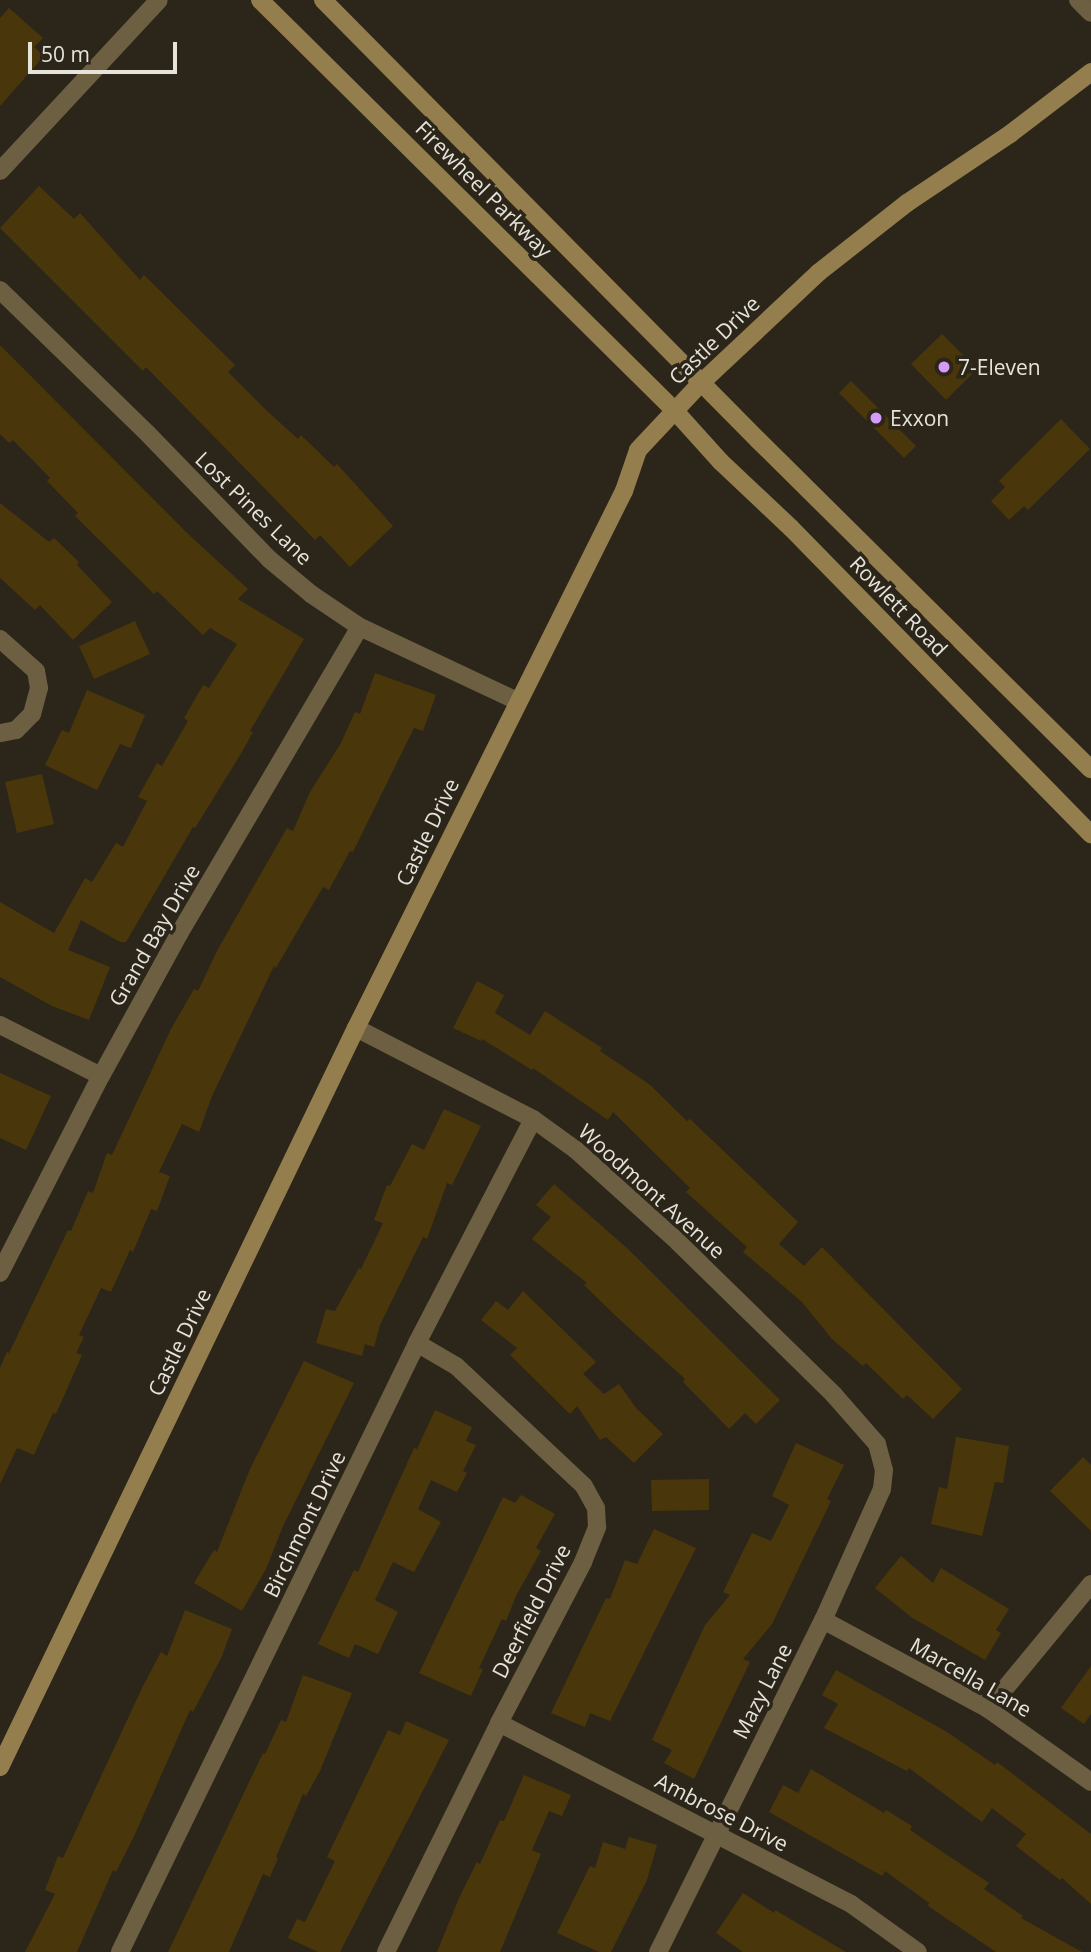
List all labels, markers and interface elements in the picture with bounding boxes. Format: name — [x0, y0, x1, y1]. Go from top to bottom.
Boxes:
scale bar — [32, 28, 180, 72]
text: 50 m — [41, 40, 90, 68]
street label: Firewheel Parkway — [411, 116, 557, 262]
street label: Castle Drive — [663, 291, 765, 389]
place label: 7-Eleven — [958, 354, 1041, 380]
marker: 7-Eleven — [936, 359, 952, 375]
place label: Exxon — [890, 405, 949, 431]
marker: Exxon — [868, 410, 884, 426]
street label: Lost Pines Lane — [191, 446, 317, 570]
street label: Rowlett Road — [845, 551, 953, 661]
street label: Castle Drive — [390, 774, 464, 890]
street label: Grand Bay Drive — [103, 860, 205, 1010]
street label: Woodmont Avenue — [574, 1119, 730, 1263]
street label: Castle Drive — [142, 1284, 216, 1400]
street label: Birchmont Drive — [258, 1447, 350, 1601]
street label: Deerfield Drive — [487, 1540, 575, 1682]
street label: Marcella Lane — [906, 1632, 1036, 1722]
street label: Mazy Lane — [727, 1639, 797, 1743]
street label: Ambrose Drive — [651, 1768, 793, 1856]

